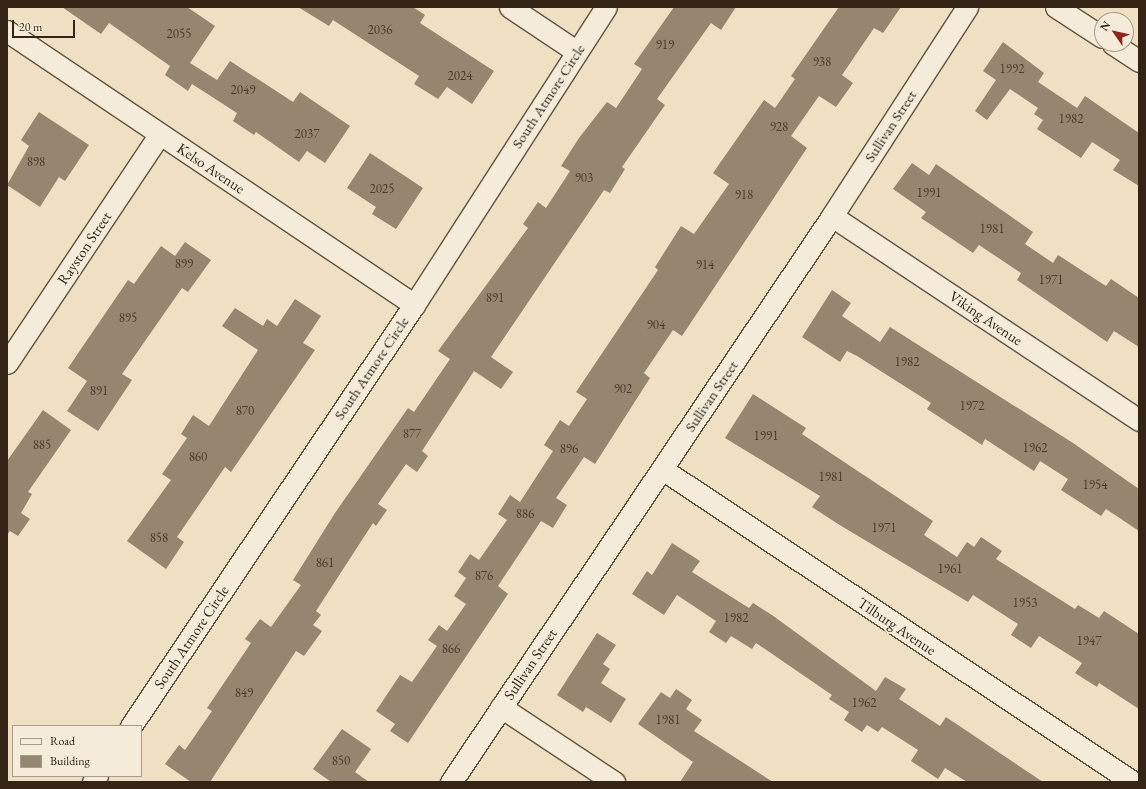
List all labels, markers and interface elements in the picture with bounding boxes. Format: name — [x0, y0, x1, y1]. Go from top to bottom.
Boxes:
scale bar — [14, 12, 77, 38]
north arrow — [1094, 12, 1134, 52]
text: N — [1097, 18, 1113, 33]
text: 20 m — [19, 19, 42, 35]
house number: 2036 — [368, 22, 392, 38]
house number: 2055 — [167, 26, 191, 42]
house number: 919 — [656, 37, 674, 53]
street label: South Atmore Circle — [508, 40, 588, 152]
house number: 938 — [813, 54, 831, 70]
house number: 1992 — [1000, 61, 1024, 77]
house number: 2024 — [448, 68, 472, 84]
house number: 2049 — [231, 82, 255, 98]
street label: Sullivan Street — [860, 87, 920, 165]
house number: 1982 — [1059, 111, 1083, 127]
house number: 928 — [770, 119, 788, 135]
house number: 2037 — [295, 126, 319, 142]
street label: Kelso Avenue — [174, 139, 248, 197]
house number: 898 — [27, 154, 45, 170]
house number: 903 — [575, 170, 593, 186]
house number: 2025 — [370, 181, 394, 197]
house number: 1991 — [917, 185, 941, 201]
house number: 918 — [735, 187, 753, 203]
street label: Rayston Street — [53, 208, 115, 288]
house number: 1981 — [980, 221, 1004, 237]
house number: 899 — [175, 256, 193, 272]
house number: 914 — [696, 257, 714, 273]
house number: 1971 — [1039, 272, 1063, 288]
street label: Viking Avenue — [946, 287, 1026, 349]
house number: 891 — [486, 290, 504, 306]
house number: 895 — [119, 310, 137, 326]
street label: South Atmore Circle — [330, 313, 412, 423]
house number: 904 — [647, 317, 665, 333]
house number: 1982 — [895, 354, 919, 370]
street label: Sullivan Street — [681, 357, 741, 435]
house number: 902 — [614, 381, 632, 397]
house number: 891 — [90, 383, 108, 399]
house number: 1972 — [960, 398, 984, 414]
house number: 870 — [236, 403, 254, 419]
house number: 877 — [403, 426, 421, 442]
house number: 1991 — [754, 428, 778, 444]
house number: 885 — [33, 437, 51, 453]
house number: 1962 — [1023, 440, 1047, 456]
house number: 896 — [560, 441, 578, 457]
house number: 860 — [189, 449, 207, 465]
house number: 1981 — [819, 469, 843, 485]
house number: 1954 — [1083, 477, 1107, 493]
house number: 886 — [516, 506, 534, 522]
house number: 1971 — [872, 520, 896, 536]
house number: 858 — [150, 530, 168, 546]
house number: 861 — [316, 555, 334, 571]
house number: 1961 — [938, 561, 962, 577]
house number: 876 — [475, 568, 493, 584]
street label: South Atmore Circle — [150, 582, 232, 692]
street label: Tilburg Avenue — [854, 593, 940, 659]
house number: 1953 — [1013, 595, 1037, 611]
house number: 1982 — [724, 610, 748, 626]
street label: Sullivan Street — [500, 625, 560, 703]
house number: 1947 — [1077, 633, 1101, 649]
house number: 866 — [442, 641, 460, 657]
house number: 849 — [235, 685, 253, 701]
house number: 1962 — [852, 695, 876, 711]
house number: 1981 — [656, 712, 680, 728]
legend — [12, 725, 142, 777]
text: Road — [50, 733, 75, 749]
text: Building — [50, 753, 90, 769]
house number: 850 — [332, 753, 350, 769]

